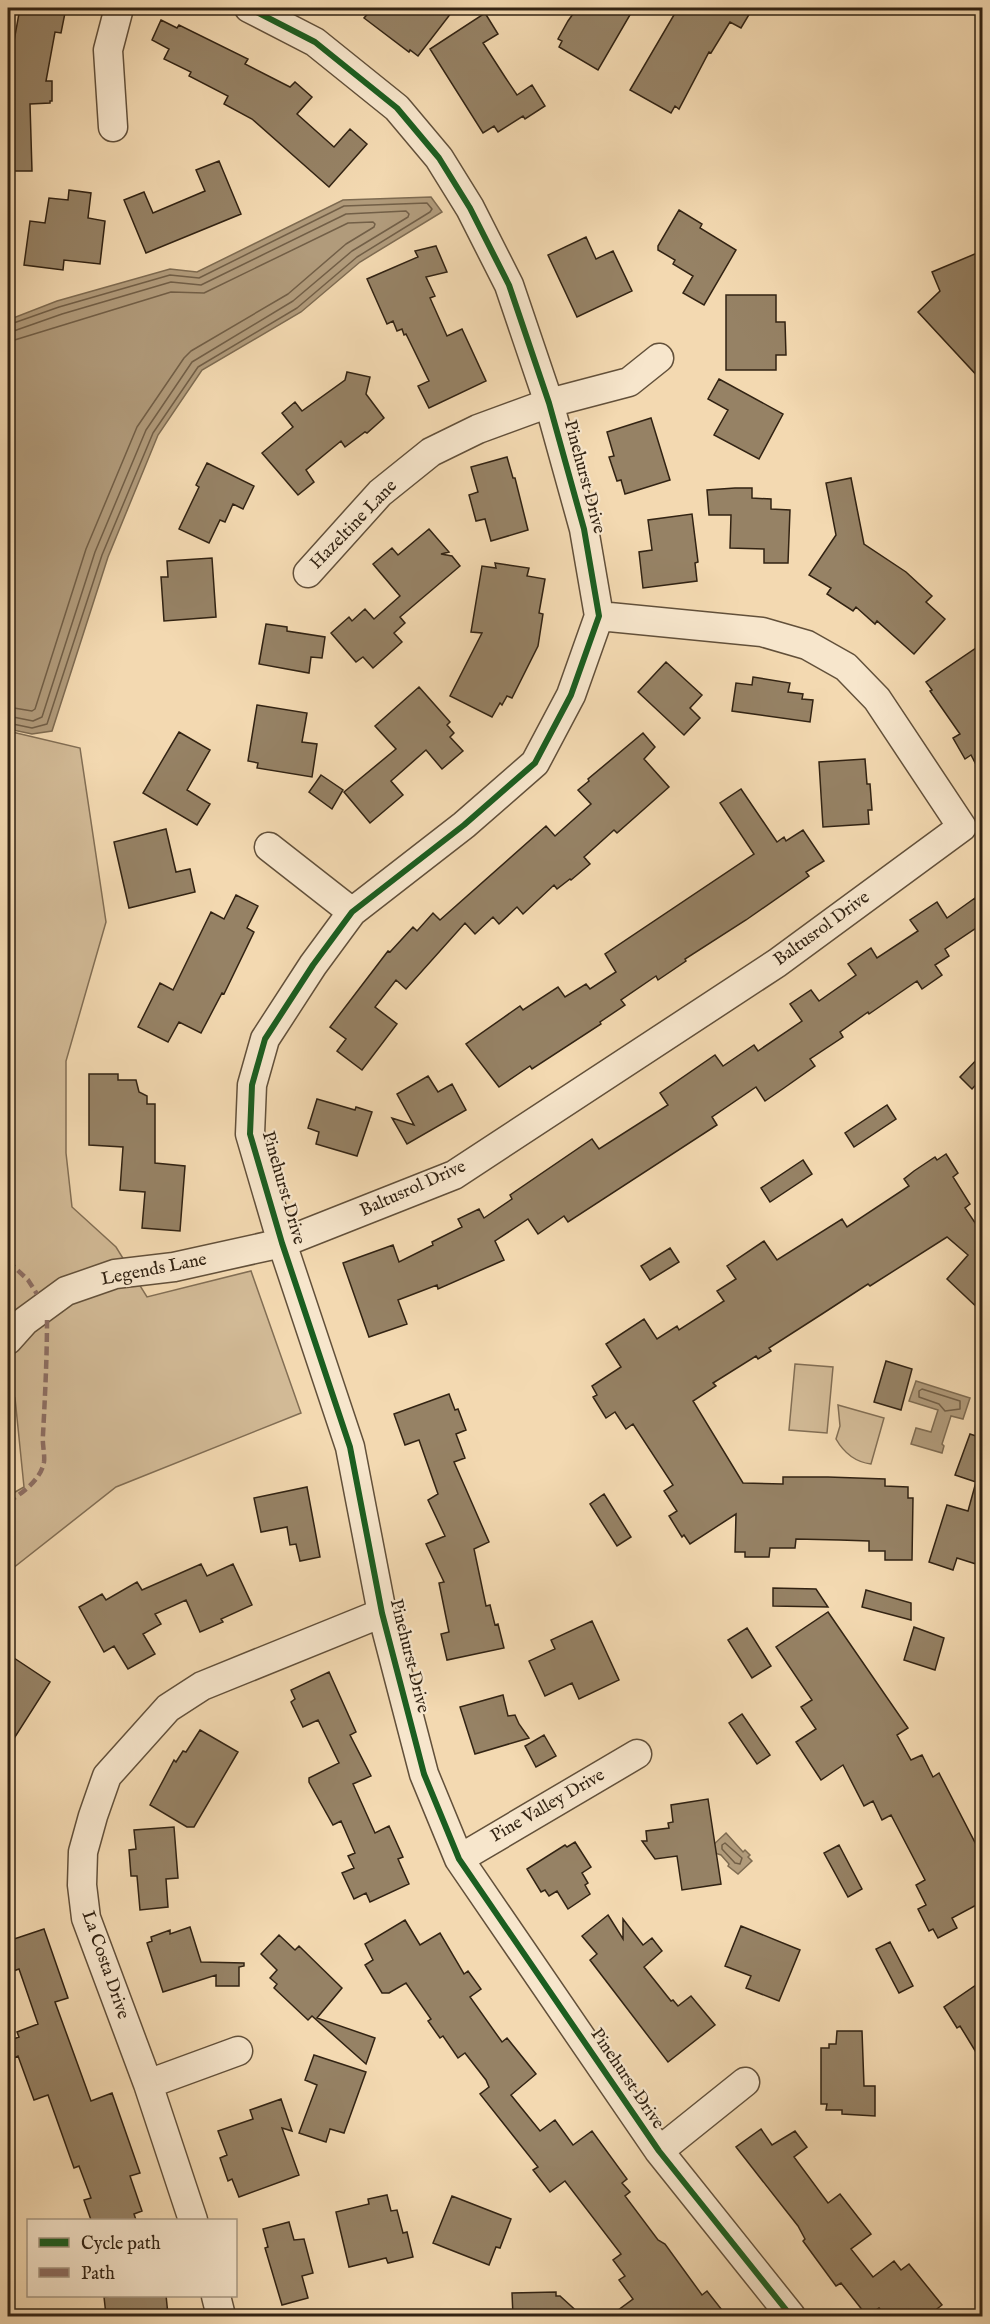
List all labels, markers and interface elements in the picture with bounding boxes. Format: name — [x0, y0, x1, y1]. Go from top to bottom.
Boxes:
street label: Pinehurst Drive — [558, 418, 610, 536]
street label: Hazeltine Lane — [305, 475, 403, 575]
street label: Baltusrol Drive — [769, 886, 875, 972]
street label: Pinehurst Drive — [256, 1129, 310, 1247]
street label: Baltusrol Drive — [356, 1155, 470, 1223]
street label: Legends Lane — [99, 1248, 209, 1292]
street label: Pinehurst Drive — [384, 1597, 434, 1715]
street label: Pine Valley Drive — [487, 1764, 609, 1848]
street label: La Costa Drive — [76, 1908, 134, 2022]
street label: Pinehurst Drive — [585, 2024, 669, 2134]
legend — [27, 2219, 237, 2297]
text: Cycle path — [81, 2233, 161, 2256]
text: Path — [81, 2263, 115, 2286]

